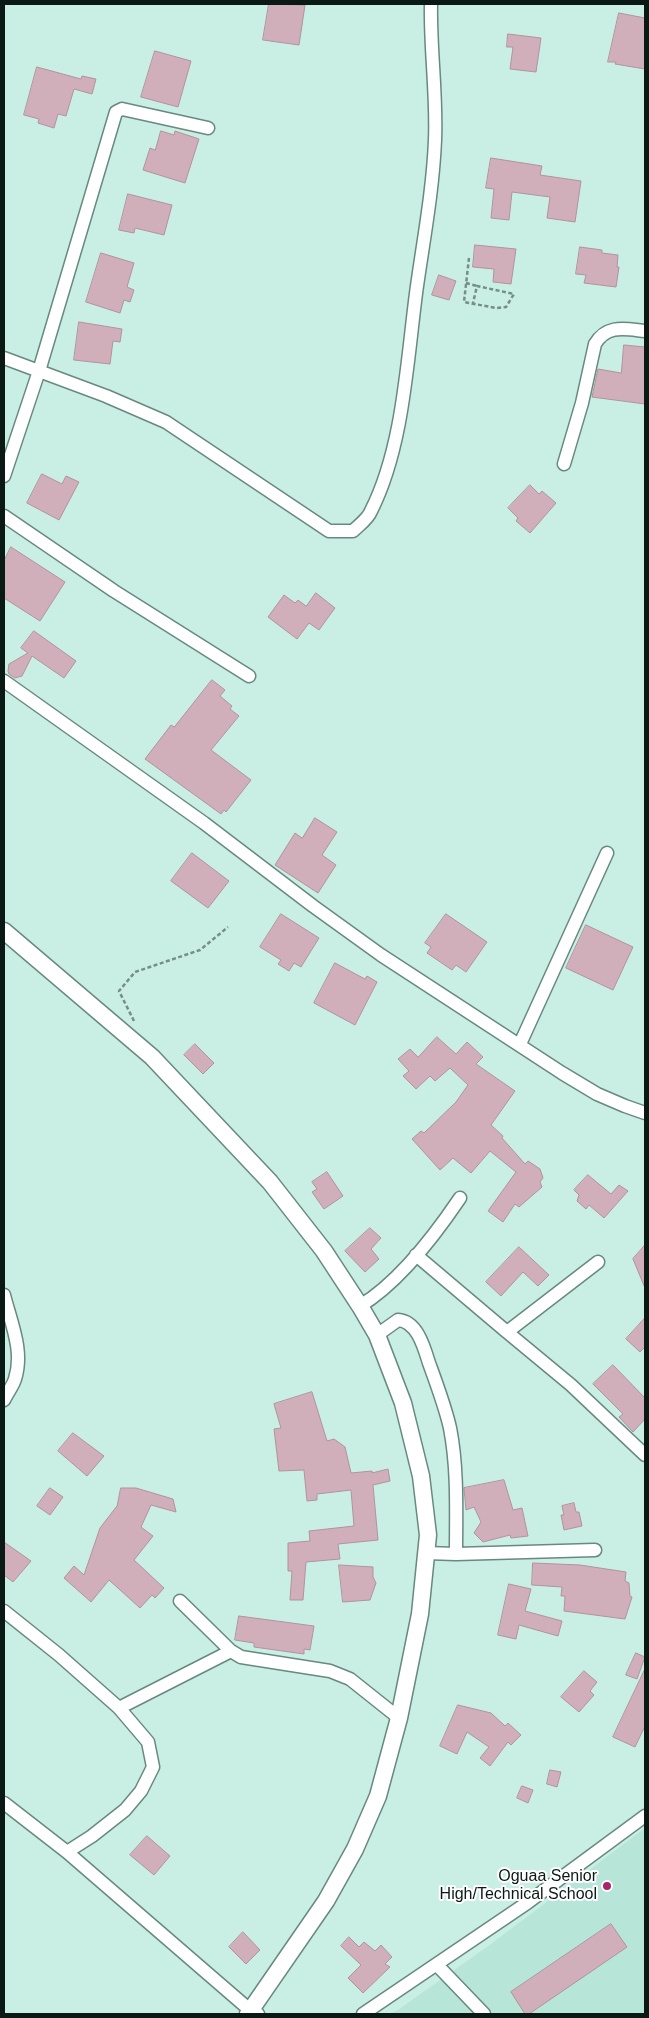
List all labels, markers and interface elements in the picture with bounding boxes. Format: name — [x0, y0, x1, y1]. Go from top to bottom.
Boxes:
place label: Oguaa Senior High/Technical School — [440, 1867, 597, 1905]
marker: Oguaa Senior High/Technical School — [601, 1880, 613, 1892]

